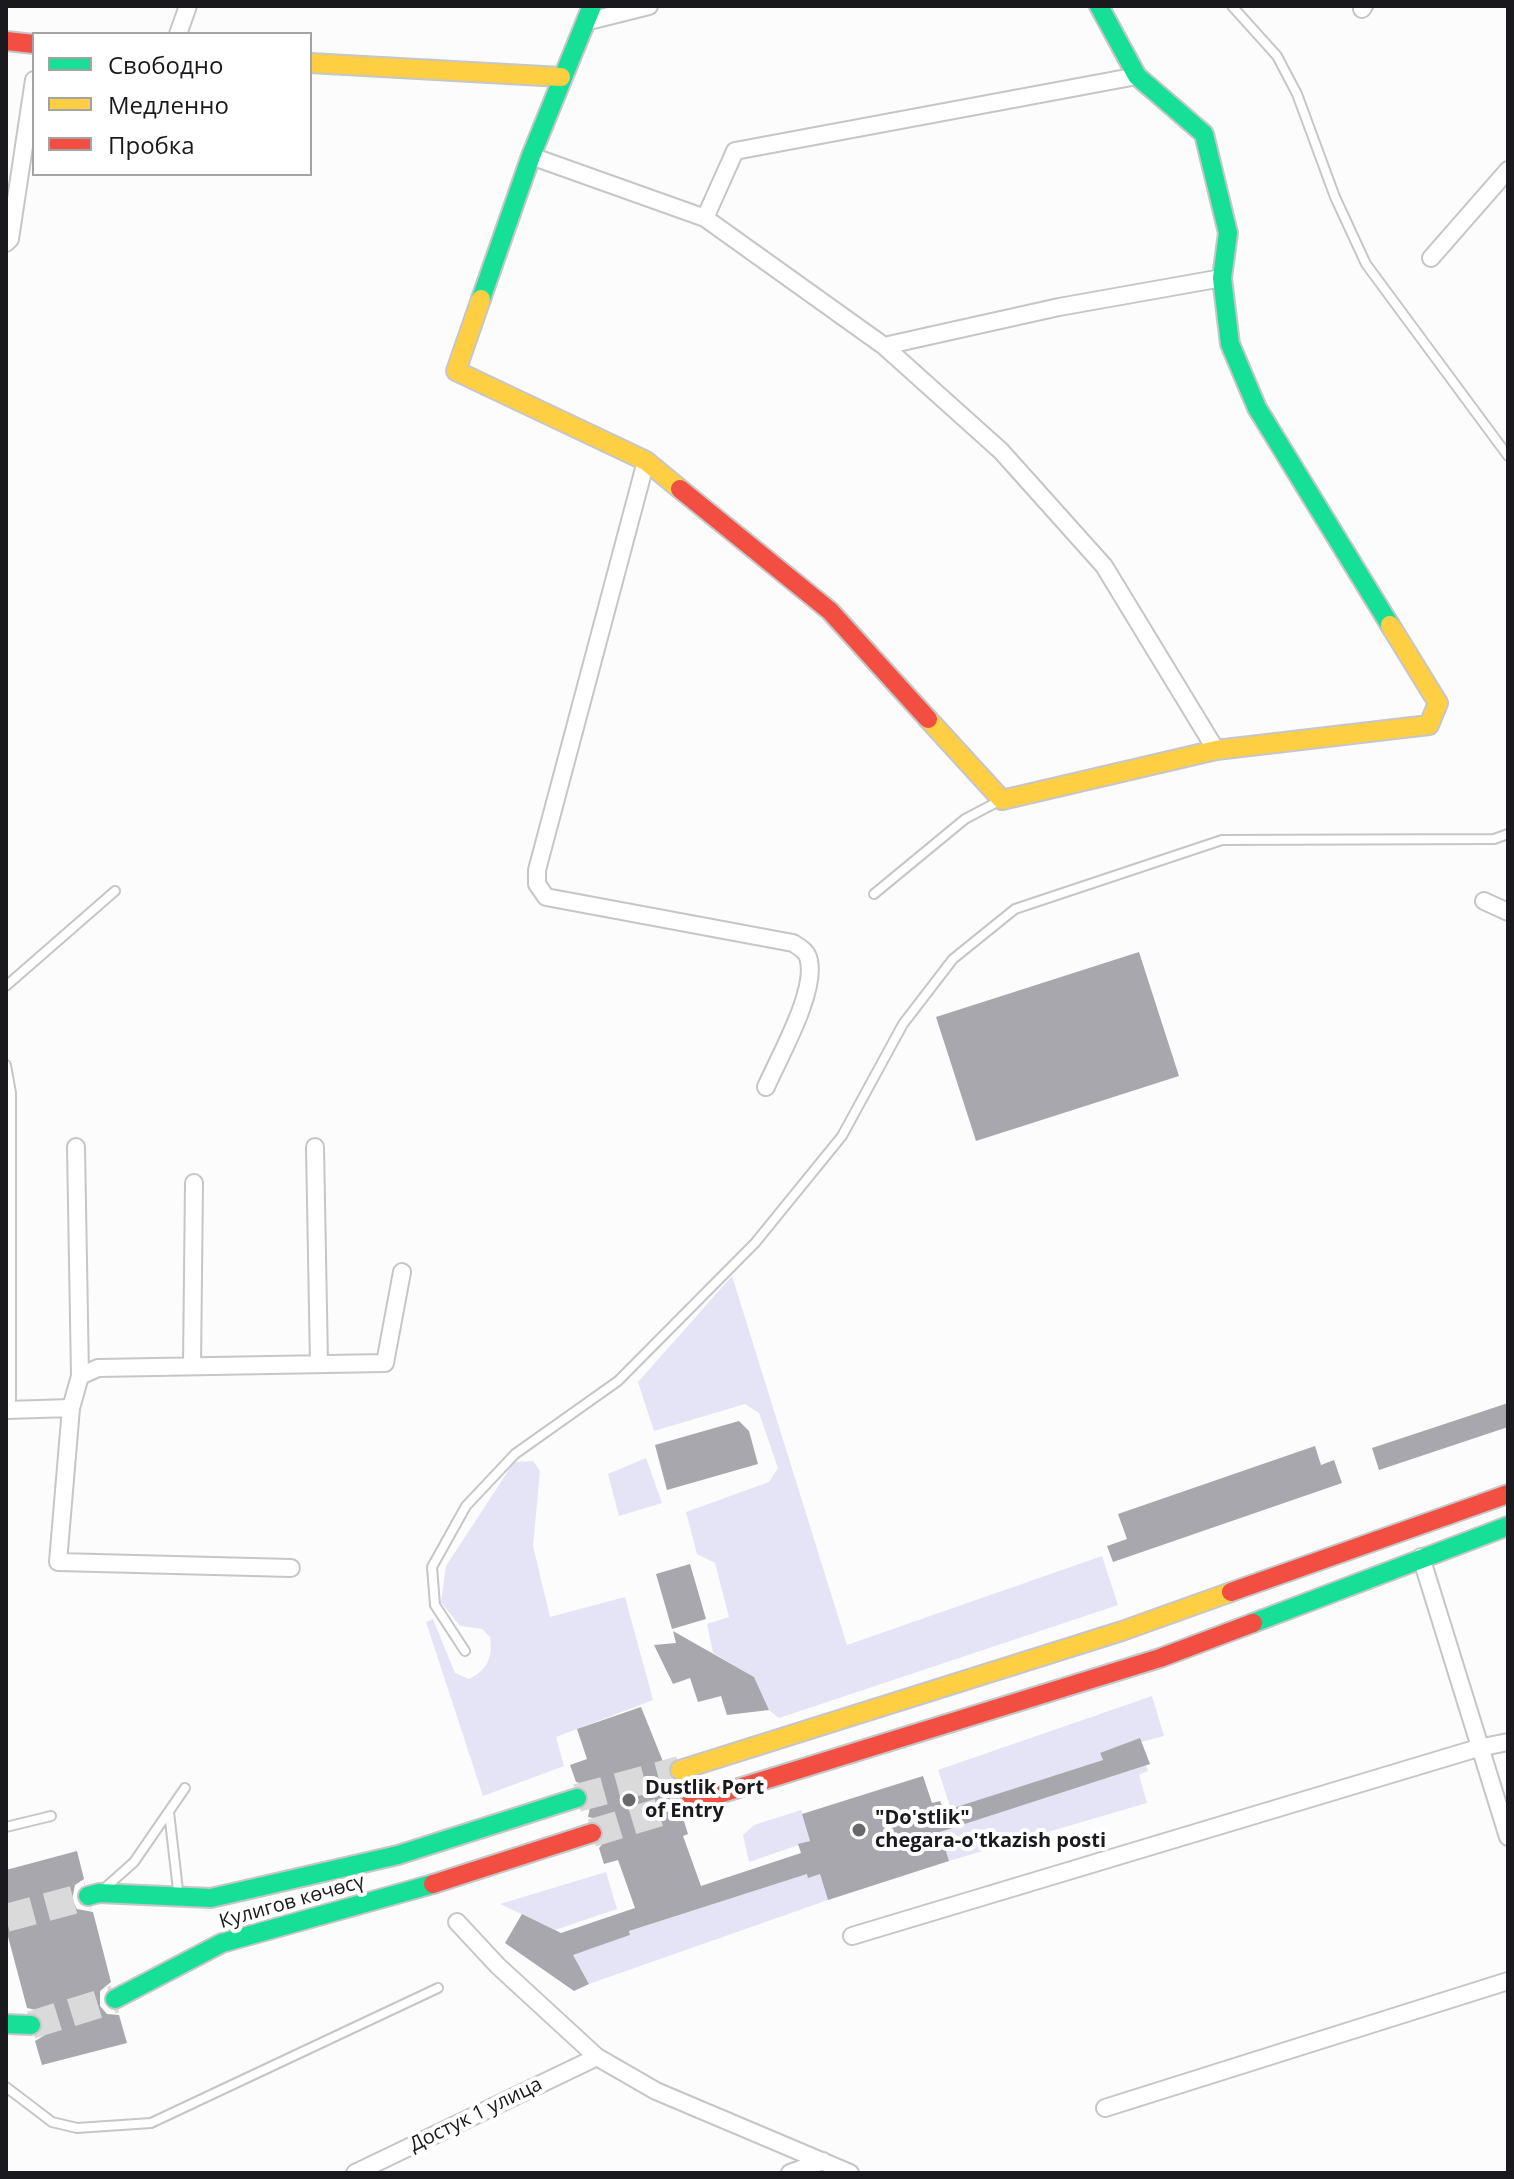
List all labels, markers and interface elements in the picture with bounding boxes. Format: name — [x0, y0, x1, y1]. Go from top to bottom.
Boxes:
legend — [32, 32, 312, 176]
text: Свободно — [108, 48, 223, 81]
text: Медленно — [108, 88, 229, 121]
text: Пробка — [108, 128, 195, 161]
place label: Dustlik Port of Entry — [645, 1776, 764, 1823]
marker: Dustlik Port of Entry — [620, 1791, 638, 1809]
place label: "Do'stlik" chegara-o'tkazish posti — [875, 1806, 1106, 1853]
marker: "Do'stlik" chegara-o'tkazish posti — [850, 1821, 868, 1839]
street label: Кулигов көчөсү — [217, 1870, 367, 1934]
street label: Достук 1 улица — [406, 2072, 546, 2158]

